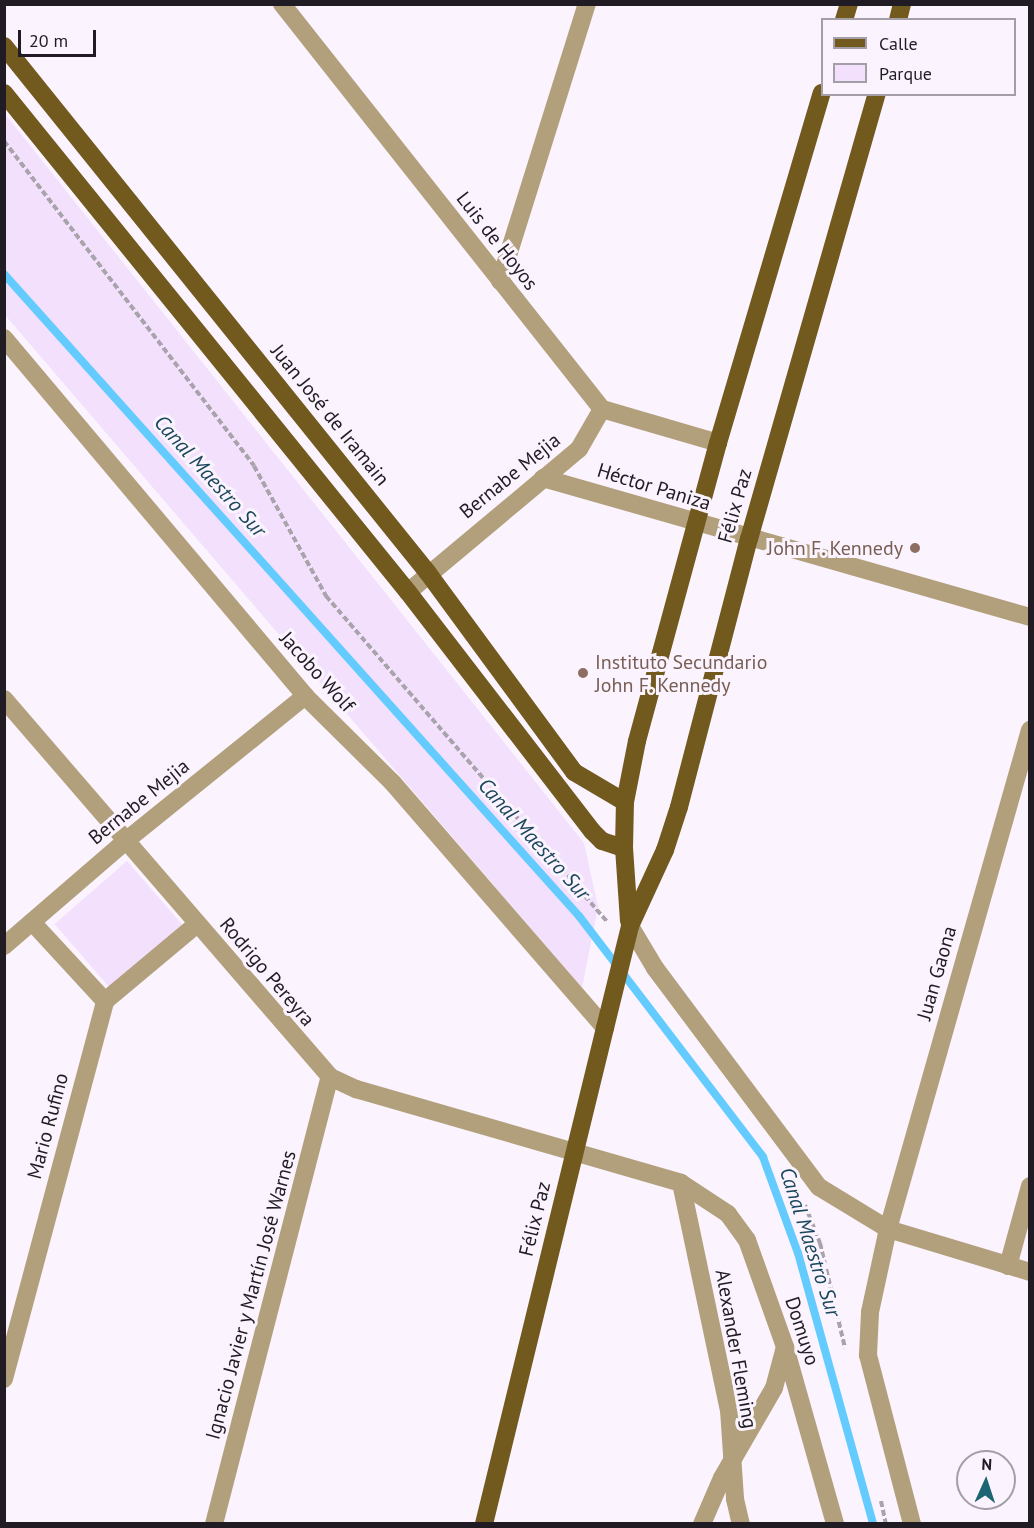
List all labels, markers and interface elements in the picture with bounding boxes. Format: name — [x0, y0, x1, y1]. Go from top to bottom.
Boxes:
scale bar — [21, 18, 99, 56]
legend — [821, 18, 1016, 96]
text: 20 m — [29, 29, 68, 52]
text: Calle — [879, 32, 918, 55]
text: Parque — [879, 62, 932, 85]
street label: Luis de Hoyos — [451, 187, 543, 295]
street label: Juan José de Iramain — [266, 340, 394, 490]
water label: Canal Maestro Sur — [149, 410, 271, 542]
street label: Bernabe Mejia — [455, 428, 565, 524]
street label: Héctor Paniza — [594, 458, 714, 516]
street label: Félix Paz — [713, 466, 757, 546]
place label: John F. Kennedy — [766, 536, 903, 560]
marker: John F. Kennedy — [908, 541, 922, 555]
street label: Jacobo Wolf — [274, 627, 360, 717]
place label: Instituto Secundario John F. Kennedy — [595, 650, 767, 697]
marker: Instituto Secundario John F. Kennedy — [576, 666, 590, 680]
street label: Bernabe Mejia — [84, 754, 194, 850]
water label: Canal Maestro Sur — [473, 773, 595, 905]
street label: Rodrigo Pereyra — [215, 913, 319, 1031]
street label: Juan Gaona — [912, 923, 962, 1023]
street label: Mario Rufino — [22, 1070, 74, 1182]
street label: Ignacio Javier y Martín José Warnes — [201, 1147, 301, 1443]
water label: Canal Maestro Sur — [774, 1164, 846, 1320]
street label: Félix Paz — [514, 1179, 556, 1259]
street label: Alexander Fleming — [710, 1268, 762, 1430]
street label: Domuyo — [780, 1294, 824, 1368]
north arrow — [956, 1450, 1016, 1510]
text: N — [981, 1454, 993, 1474]

